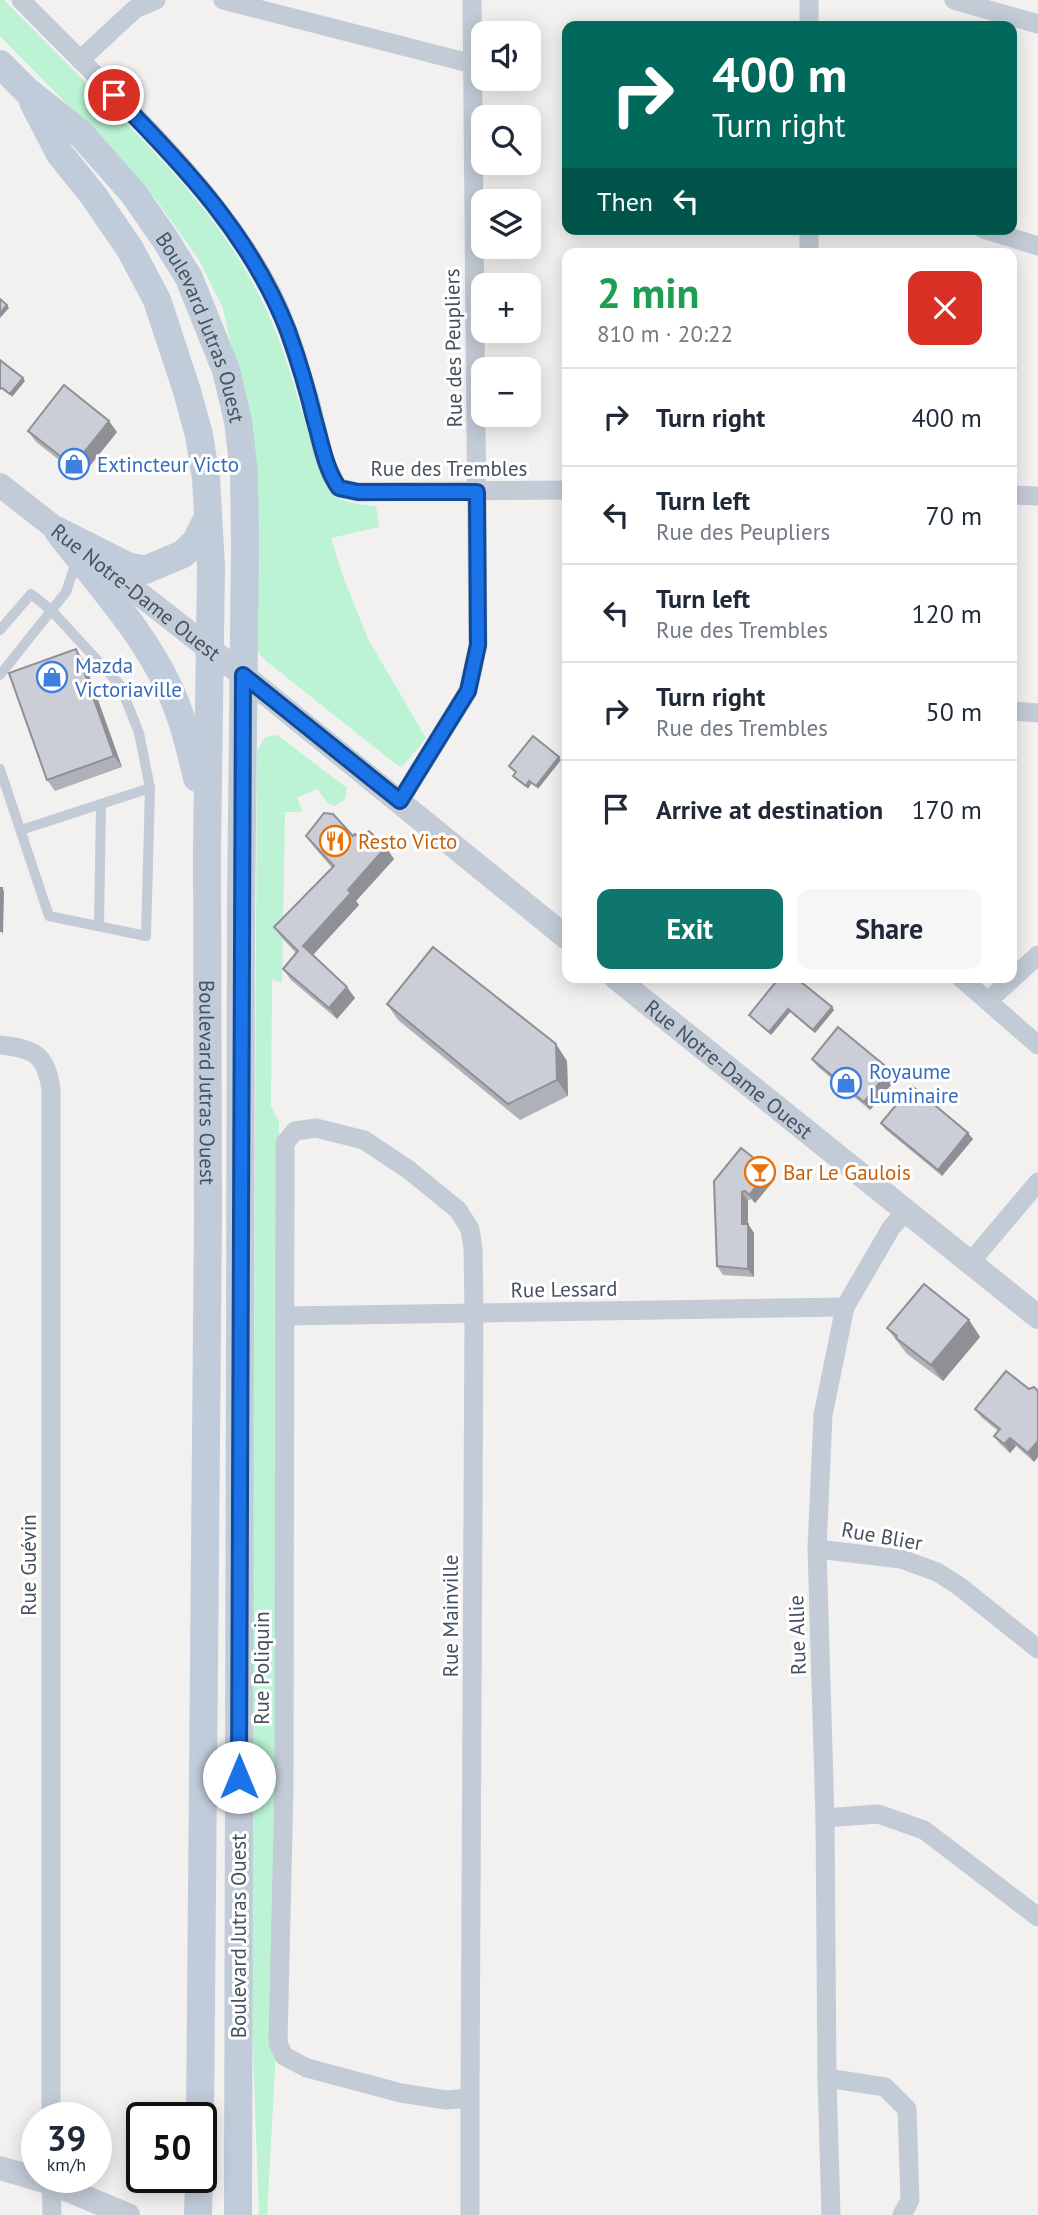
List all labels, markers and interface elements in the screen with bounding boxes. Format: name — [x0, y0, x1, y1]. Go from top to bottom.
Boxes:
map controls — [471, 21, 541, 427]
button: sound — [471, 21, 541, 91]
text: 400 m — [712, 42, 847, 106]
icon: right — [597, 49, 688, 140]
pin — [84, 65, 144, 125]
icon: arrive — [95, 76, 133, 114]
text: Turn right — [712, 104, 846, 146]
button: search — [471, 105, 541, 175]
icon: left — [667, 182, 705, 220]
text: Then — [597, 185, 653, 218]
button: layers — [471, 189, 541, 259]
street label: Boulevard Jutras Ouest — [150, 226, 251, 425]
text: 2 min — [597, 265, 699, 320]
street label: Rue des Peupliers — [438, 268, 468, 428]
button: close — [908, 271, 982, 345]
button: + — [471, 273, 541, 343]
text: 810 m · 20:22 — [597, 319, 733, 348]
button: − — [471, 357, 541, 427]
icon: right — [597, 398, 635, 436]
text: Turn right — [656, 401, 765, 434]
text: 400 m — [911, 401, 982, 434]
shop icon: Extincteur Victo — [57, 447, 91, 481]
place label: Extincteur Victo — [97, 451, 239, 478]
street label: Rue des Trembles — [371, 455, 527, 482]
text: Turn left — [656, 484, 750, 517]
icon: left — [597, 496, 635, 534]
text: 70 m — [926, 499, 982, 532]
street label: Rue Notre-Dame Ouest — [46, 517, 226, 666]
text: Rue des Peupliers — [656, 517, 830, 546]
text: Turn left — [656, 582, 750, 615]
icon: left — [597, 594, 635, 632]
text: 120 m — [911, 597, 982, 630]
text: Rue des Trembles — [656, 615, 828, 644]
place label: Mazda Victoriaville — [74, 652, 182, 703]
shop icon: Mazda Victoriaville — [35, 660, 69, 694]
text: Turn right — [656, 680, 765, 713]
icon: right — [597, 692, 635, 730]
text: 50 m — [926, 695, 982, 728]
text: Rue des Trembles — [656, 713, 828, 742]
icon: arrive — [597, 790, 635, 828]
text: Arrive at destination — [656, 793, 883, 826]
text: 170 m — [911, 793, 982, 826]
restaurant icon: Resto Victo — [318, 824, 352, 858]
place label: Resto Victo — [358, 828, 457, 855]
button: Exit — [597, 889, 783, 969]
button: Share — [797, 889, 982, 969]
street label: Boulevard Jutras Ouest — [194, 980, 221, 1185]
street label: Rue Notre-Dame Ouest — [640, 993, 818, 1144]
place label: Royaume Luminaire — [869, 1058, 959, 1109]
shop icon: Royaume Luminaire — [829, 1066, 863, 1100]
bar icon: Bar Le Gaulois — [743, 1155, 777, 1189]
place label: Bar Le Gaulois — [783, 1159, 911, 1186]
street label: Rue Lessard — [510, 1275, 618, 1303]
street label: Rue Guévin — [15, 1514, 42, 1616]
street label: Rue Blier — [839, 1516, 925, 1556]
street label: Rue Mainville — [437, 1555, 464, 1677]
street label: Rue Allie — [782, 1595, 812, 1675]
street label: Rue Poliquin — [248, 1611, 275, 1725]
position arrow — [202, 1740, 276, 1814]
street label: Boulevard Jutras Ouest — [225, 1834, 252, 2038]
speed limit sign: 50 — [126, 2102, 217, 2193]
text: 39 — [47, 2115, 86, 2161]
text: km/h — [47, 2153, 86, 2176]

